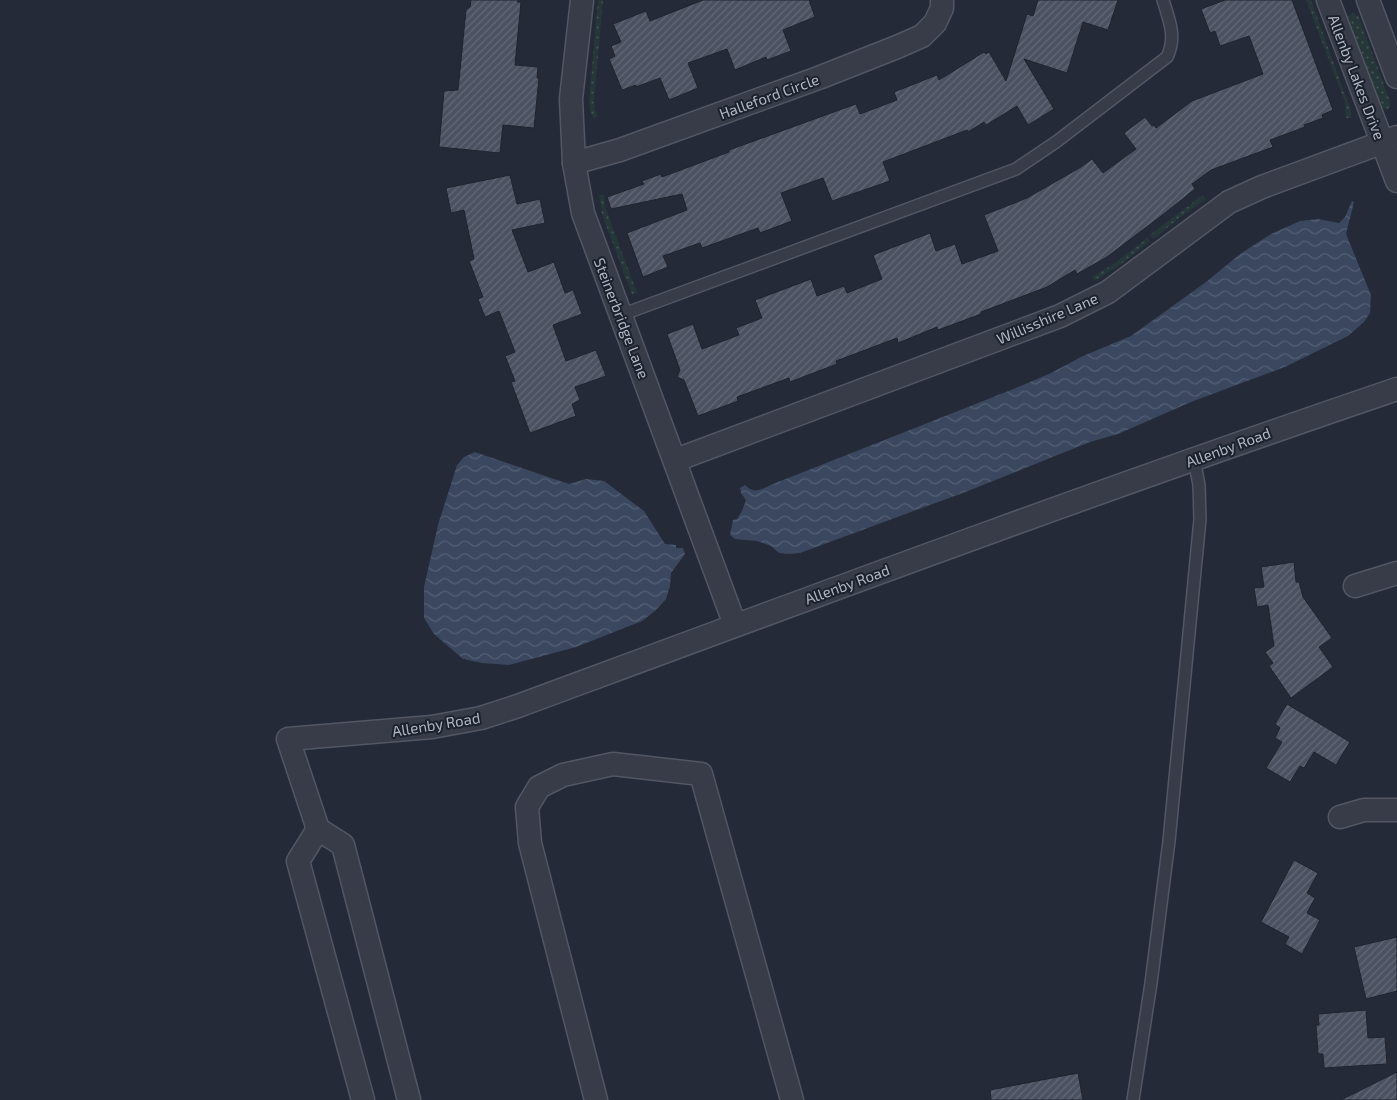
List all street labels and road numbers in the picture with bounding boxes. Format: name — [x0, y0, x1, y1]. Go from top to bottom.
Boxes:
street label: Allenby Lakes Drive — [1325, 12, 1389, 142]
street label: Halleford Circle — [717, 70, 821, 122]
street label: Steinerbridge Lane — [591, 255, 653, 381]
street label: Willisshire Lane — [994, 289, 1100, 347]
street label: Allenby Road — [1183, 423, 1273, 471]
street label: Allenby Road — [802, 560, 892, 608]
street label: Allenby Road — [391, 708, 481, 740]

